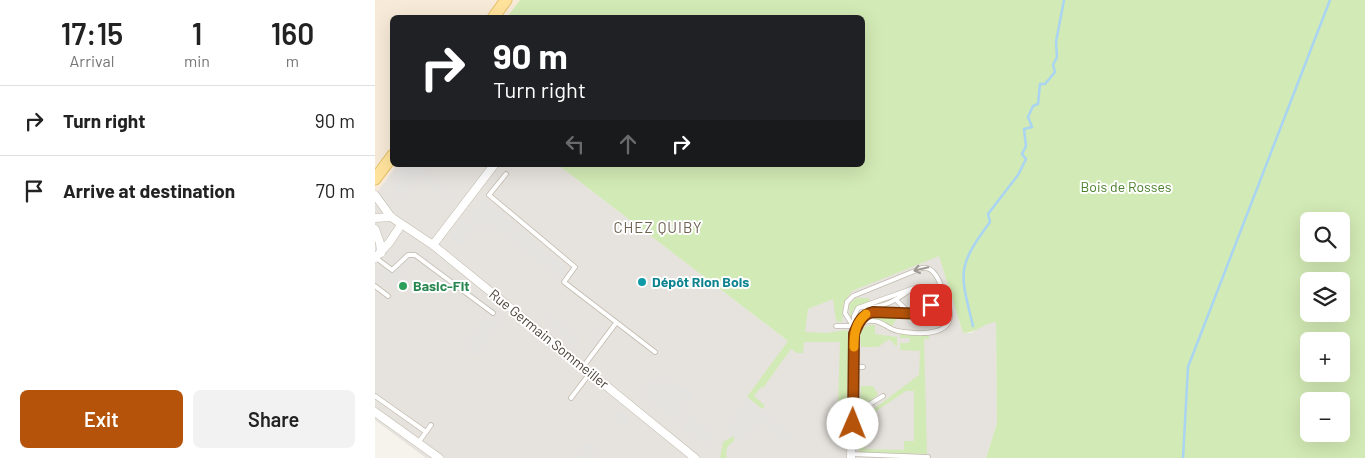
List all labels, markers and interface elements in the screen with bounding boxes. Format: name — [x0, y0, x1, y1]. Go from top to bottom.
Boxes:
text: 17:15 — [61, 15, 123, 51]
text: 1 — [192, 15, 202, 51]
text: 160 — [271, 15, 314, 51]
text: 90 m — [493, 34, 568, 76]
icon: right — [410, 35, 475, 100]
text: Arrival — [70, 51, 114, 70]
text: min — [184, 51, 210, 70]
text: m — [286, 51, 299, 70]
text: Turn right — [493, 76, 586, 102]
icon: right — [20, 107, 48, 135]
text: Turn right — [63, 109, 145, 132]
text: 90 m — [315, 109, 355, 132]
icon: left — [561, 130, 589, 158]
icon: ahead — [614, 130, 642, 158]
icon: right — [667, 130, 695, 158]
icon: arrive — [20, 177, 48, 205]
park label: Bois de Rosses — [1081, 178, 1172, 195]
text: Arrive at destination — [63, 179, 235, 202]
text: 70 m — [316, 179, 355, 202]
map controls — [1300, 212, 1350, 442]
button: search — [1300, 212, 1350, 262]
district label: CHEZ QUIBY — [613, 218, 703, 236]
one-way arrow — [913, 265, 929, 275]
button: layers — [1300, 272, 1350, 322]
place label: Dépôt Rion Bois — [652, 273, 749, 290]
marker: Dépôt Rion Bois — [636, 276, 648, 288]
place label: Basic-Fit — [413, 277, 470, 294]
marker: Basic-Fit — [397, 280, 409, 292]
pin — [910, 284, 952, 326]
street label: Rue Germain Sommeiller — [486, 285, 613, 392]
icon: arrive — [917, 291, 945, 319]
button: + — [1300, 332, 1350, 382]
button: Exit — [20, 390, 183, 448]
button: Share — [193, 390, 355, 448]
button: − — [1300, 392, 1350, 442]
position arrow — [826, 397, 878, 449]

